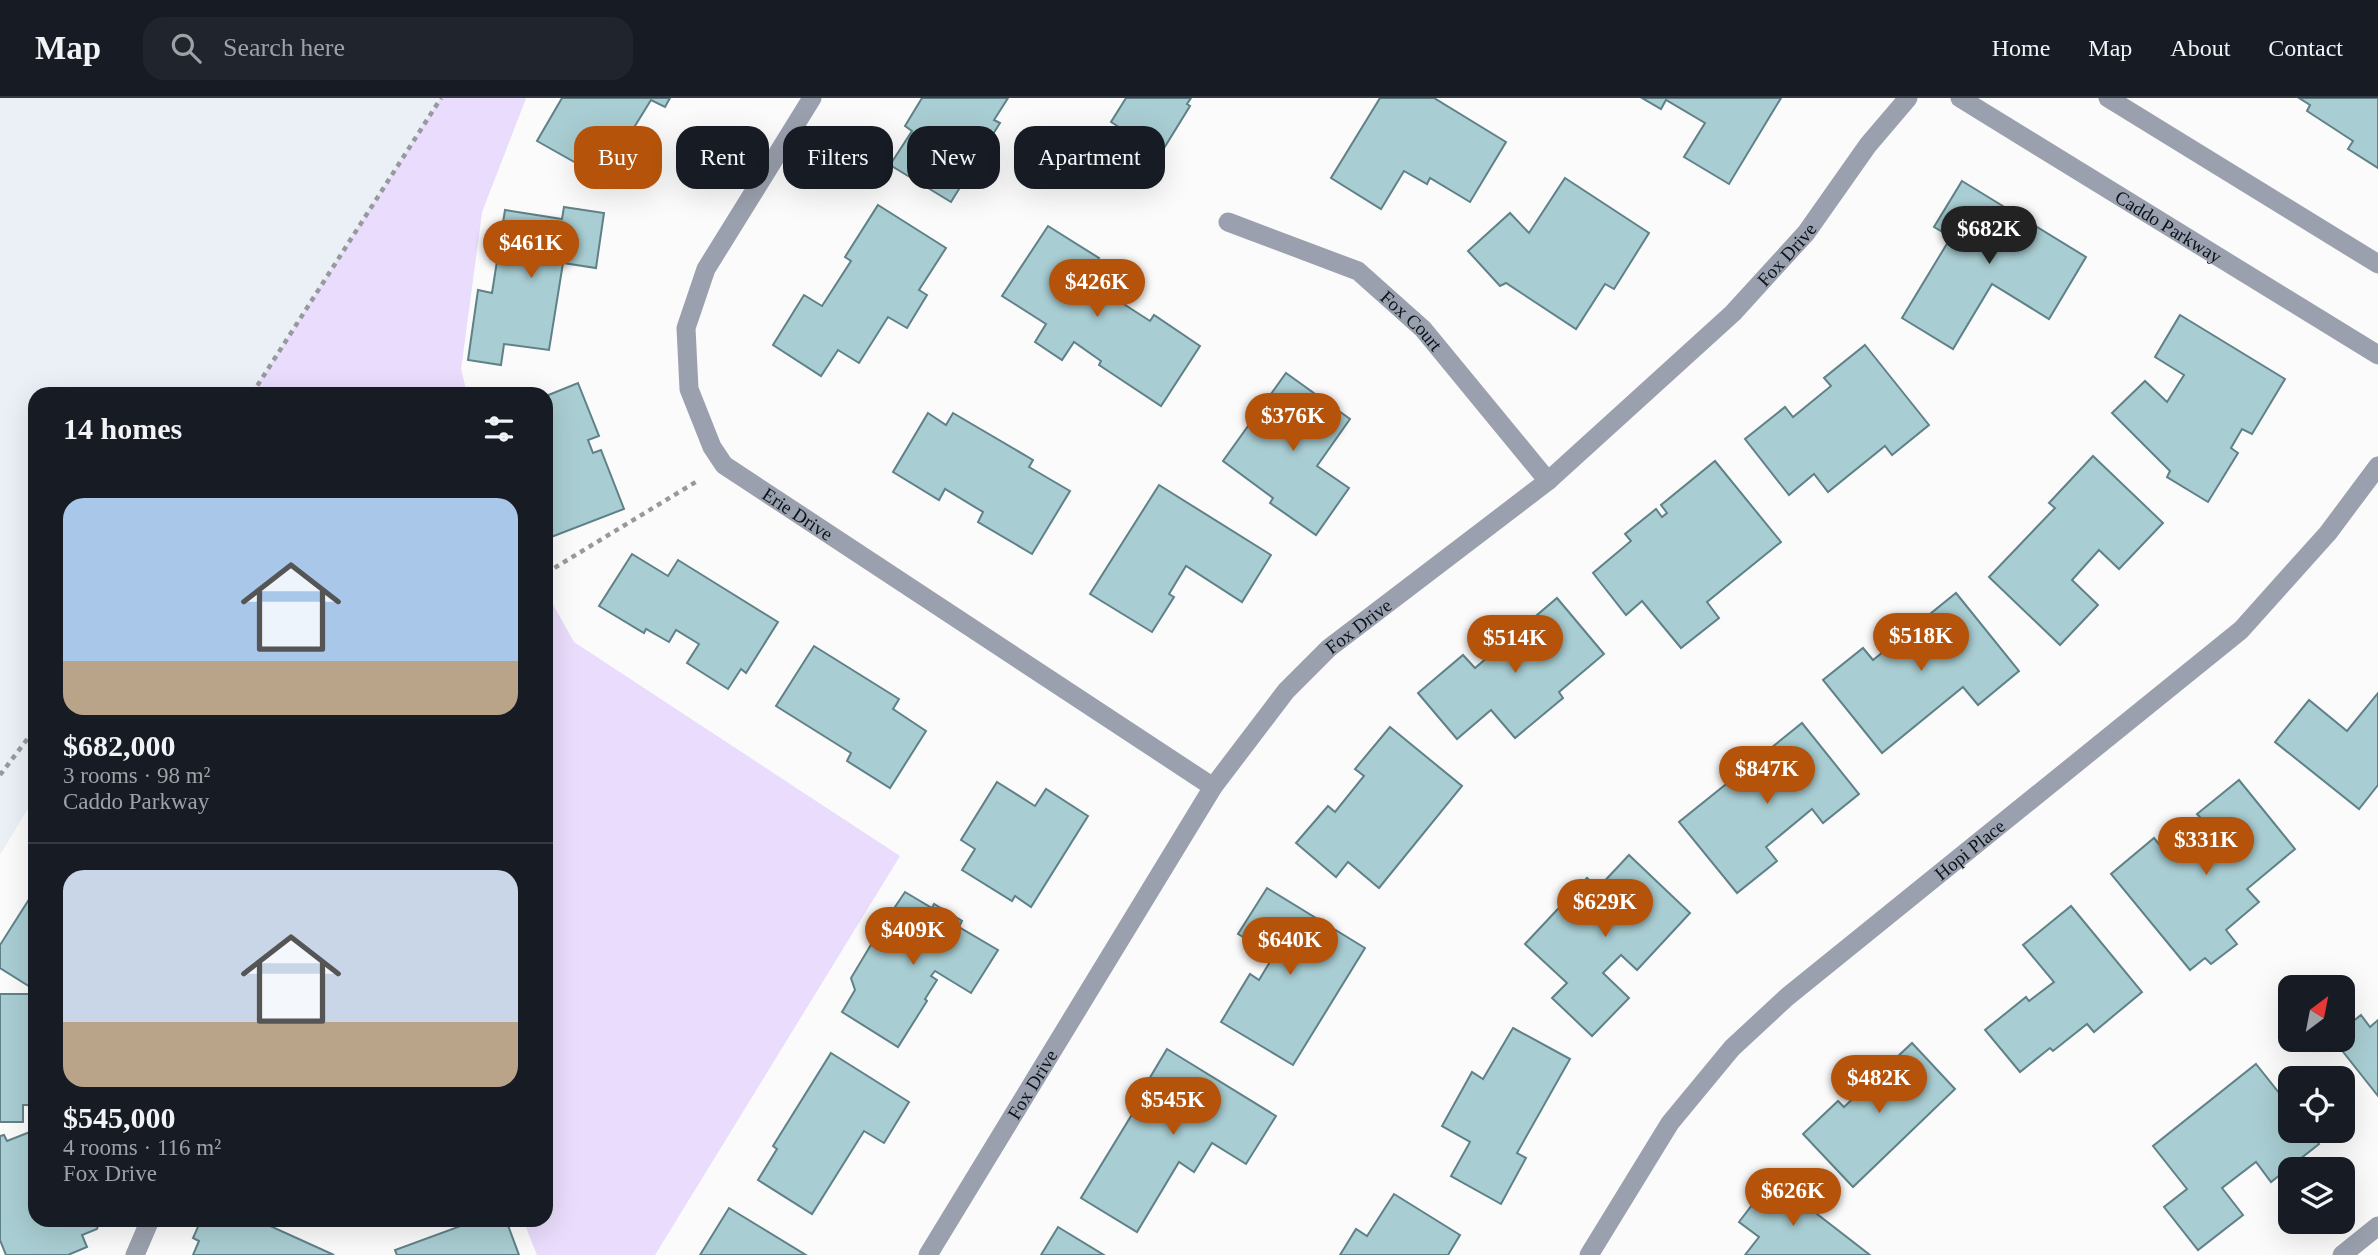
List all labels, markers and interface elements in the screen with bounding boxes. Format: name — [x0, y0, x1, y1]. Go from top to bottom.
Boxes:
search box — [143, 17, 633, 80]
icon: search — [167, 29, 205, 67]
text: Map — [35, 30, 101, 66]
text: Search here — [223, 33, 345, 62]
text: Home — [1992, 35, 2050, 61]
text: Map — [2088, 35, 2132, 61]
text: About — [2170, 35, 2230, 61]
text: Contact — [2268, 35, 2343, 61]
chip: Buy — [574, 126, 662, 189]
chip: Rent — [676, 126, 769, 189]
chip: Filters — [783, 126, 893, 189]
chip: New — [907, 126, 1000, 189]
chip: Apartment — [1014, 126, 1165, 189]
street label: Caddo Parkway — [2111, 186, 2226, 268]
pin: $682K — [1940, 206, 2038, 266]
text: $682K — [1957, 216, 2021, 241]
street label: Fox Drive — [1753, 219, 1821, 290]
pin: $461K — [482, 220, 580, 280]
text: $461K — [499, 230, 563, 255]
pin: $426K — [1048, 260, 1146, 319]
text: $426K — [1065, 269, 1129, 294]
street label: Fox Court — [1376, 286, 1447, 356]
pin: $376K — [1244, 394, 1342, 453]
text: $376K — [1261, 403, 1325, 428]
icon: filters — [480, 410, 518, 448]
text: 14 homes — [63, 412, 182, 445]
street label: Erie Drive — [759, 483, 837, 545]
icon: home — [228, 544, 354, 670]
street label: Fox Drive — [1321, 594, 1396, 658]
pin: $518K — [1872, 614, 1970, 673]
pin: $514K — [1466, 616, 1564, 675]
text: $518K — [1889, 623, 1953, 648]
text: $514K — [1483, 625, 1547, 650]
text: $682,000 — [63, 729, 176, 762]
pin: $847K — [1718, 746, 1816, 806]
text: $847K — [1735, 756, 1799, 781]
text: 3 rooms · 98 m² — [63, 763, 210, 788]
text: Caddo Parkway — [63, 789, 209, 814]
street label: Hopi Place — [1931, 815, 2009, 884]
pin: $331K — [2157, 818, 2255, 877]
text: $331K — [2174, 827, 2238, 852]
pin: $629K — [1556, 880, 1654, 939]
text: $629K — [1573, 889, 1637, 914]
pin: $409K — [864, 908, 962, 967]
icon: home — [228, 916, 354, 1042]
text: $409K — [881, 917, 945, 942]
pin: $640K — [1241, 918, 1339, 977]
text: $640K — [1258, 927, 1322, 952]
north arrow — [2278, 975, 2356, 1052]
map controls — [2278, 975, 2355, 1234]
street label: Fox Drive — [1003, 1046, 1062, 1123]
pin: $482K — [1830, 1056, 1928, 1115]
text: $482K — [1847, 1065, 1911, 1090]
button: locate — [2278, 1066, 2355, 1143]
pin: $545K — [1124, 1077, 1222, 1137]
text: $545K — [1141, 1087, 1205, 1112]
text: $545,000 — [63, 1101, 176, 1134]
text: 4 rooms · 116 m² — [63, 1135, 221, 1160]
button: layers — [2278, 1157, 2355, 1234]
text: Fox Drive — [63, 1161, 157, 1186]
pin: $626K — [1744, 1168, 1842, 1228]
text: $626K — [1761, 1178, 1825, 1203]

